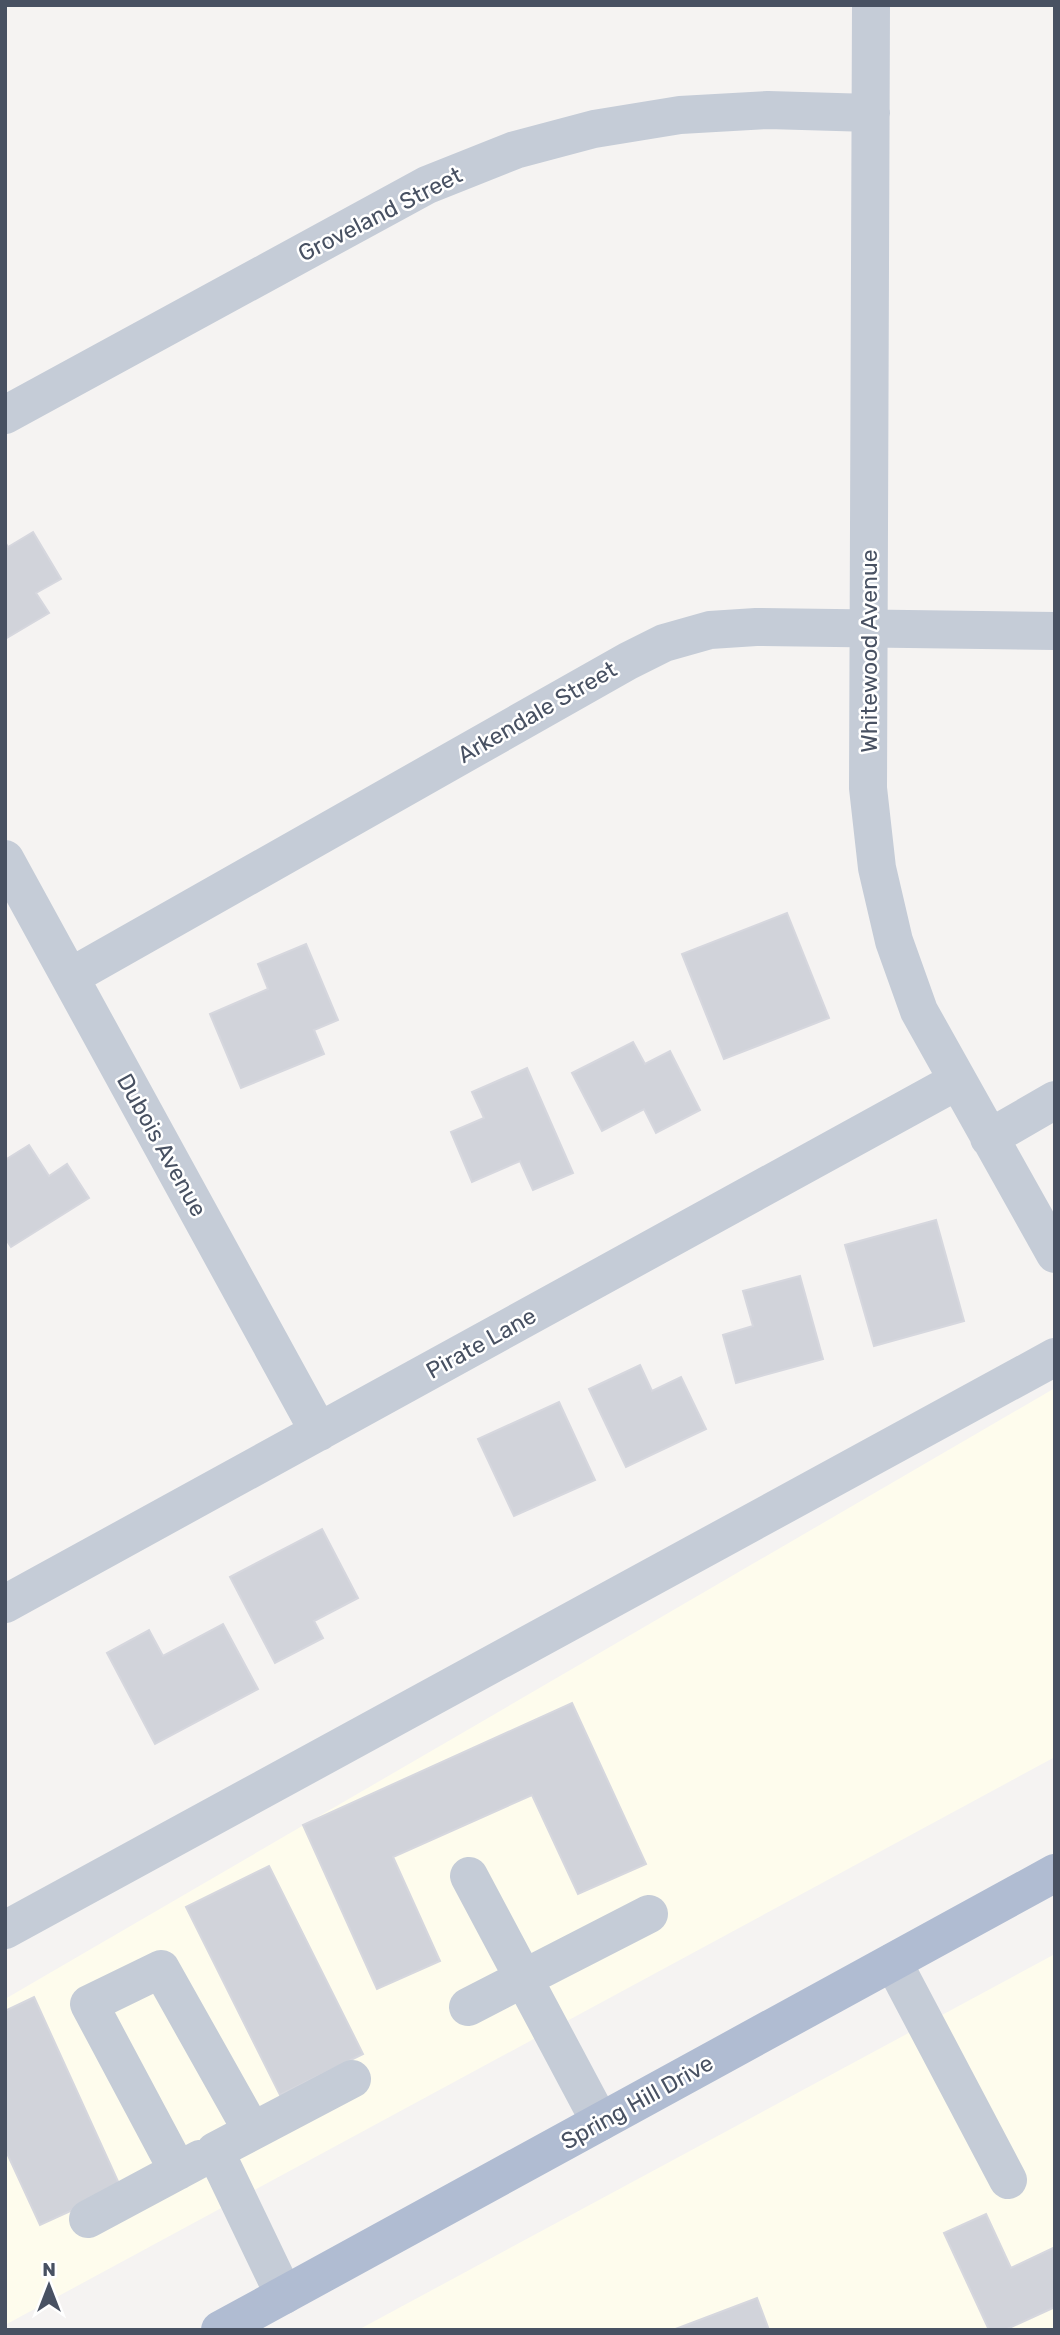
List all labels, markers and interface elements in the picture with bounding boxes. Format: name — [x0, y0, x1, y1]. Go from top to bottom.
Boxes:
street label: Groveland Street — [293, 161, 467, 267]
street label: Whitewood Avenue — [855, 549, 883, 753]
street label: Arkendale Street — [452, 655, 622, 769]
street label: Dubois Avenue — [111, 1068, 213, 1222]
street label: Pirate Lane — [421, 1301, 541, 1385]
street label: Spring Hill Drive — [556, 2049, 718, 2155]
north arrow — [14, 2251, 84, 2321]
text: N — [42, 2258, 56, 2281]

